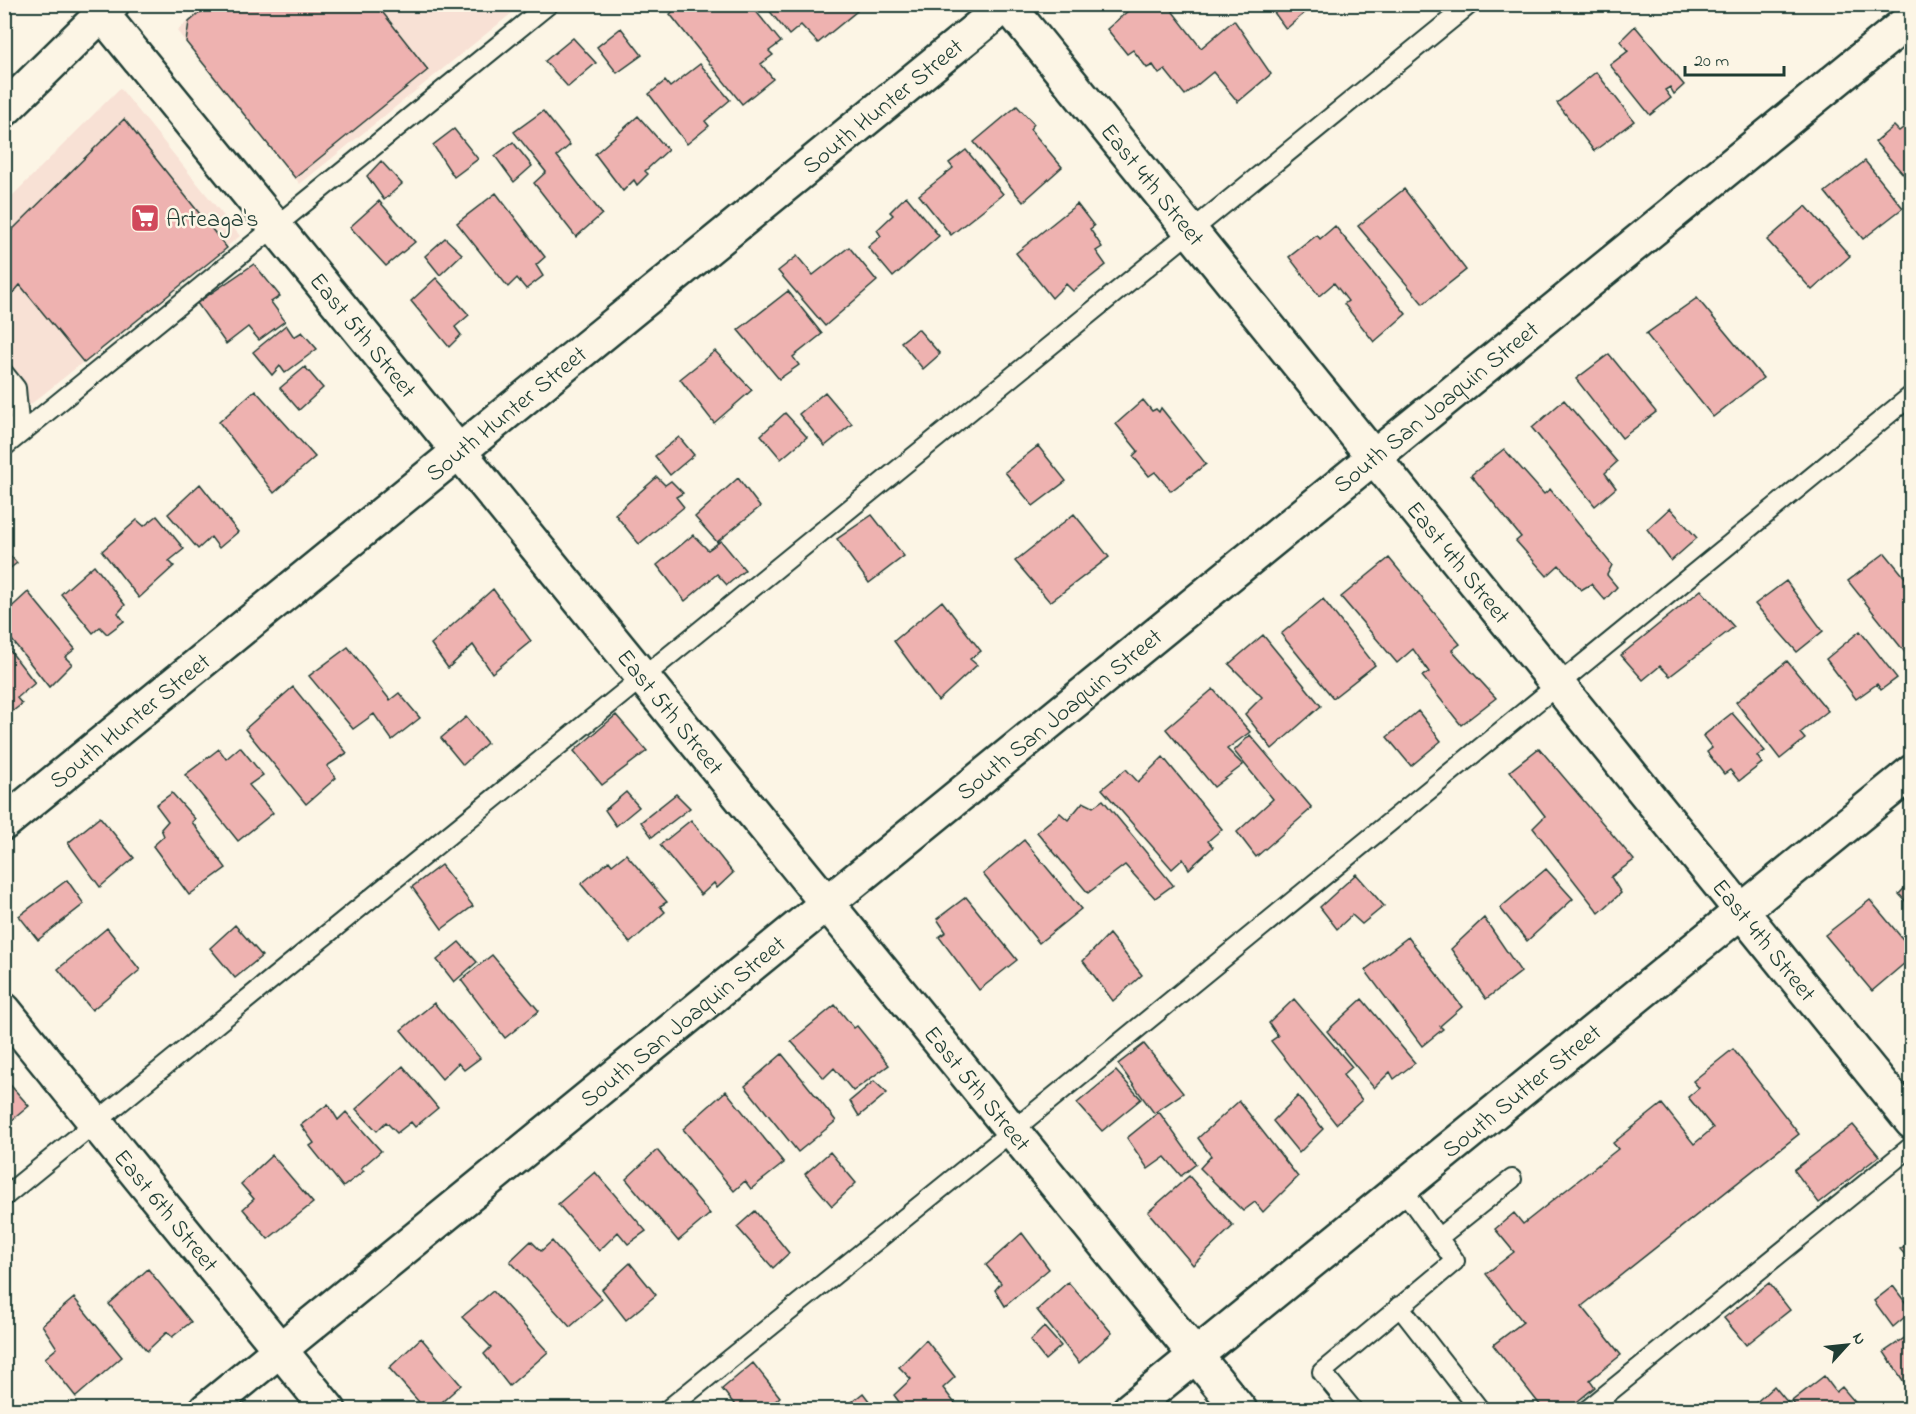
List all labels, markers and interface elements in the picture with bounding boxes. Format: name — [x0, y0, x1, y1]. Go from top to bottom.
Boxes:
street label: South Hunter Street — [796, 31, 972, 184]
scale bar — [1685, 39, 1784, 77]
text: 20 m — [1694, 49, 1729, 75]
street label: East 4th Street — [1090, 117, 1212, 255]
supermarket icon: Arteaga's — [129, 202, 161, 234]
place label: Arteaga's — [166, 203, 258, 238]
street label: East 5th Street — [300, 266, 424, 407]
street label: South San Joaquin Street — [1327, 314, 1548, 503]
street label: South Hunter Street — [419, 338, 596, 492]
street label: East 4th Street — [1396, 494, 1518, 633]
street label: South San Joaquin Street — [950, 621, 1171, 811]
street label: East 5th Street — [607, 643, 731, 784]
street label: South Hunter Street — [43, 646, 219, 799]
street label: East 4th Street — [1702, 872, 1823, 1011]
street label: South San Joaquin Street — [574, 928, 795, 1118]
street label: South Sutter Street — [1435, 1017, 1610, 1168]
street label: East 5th Street — [914, 1019, 1038, 1160]
street label: East 6th Street — [104, 1142, 226, 1281]
north arrow — [1817, 1315, 1877, 1375]
text: N — [1845, 1329, 1872, 1350]

